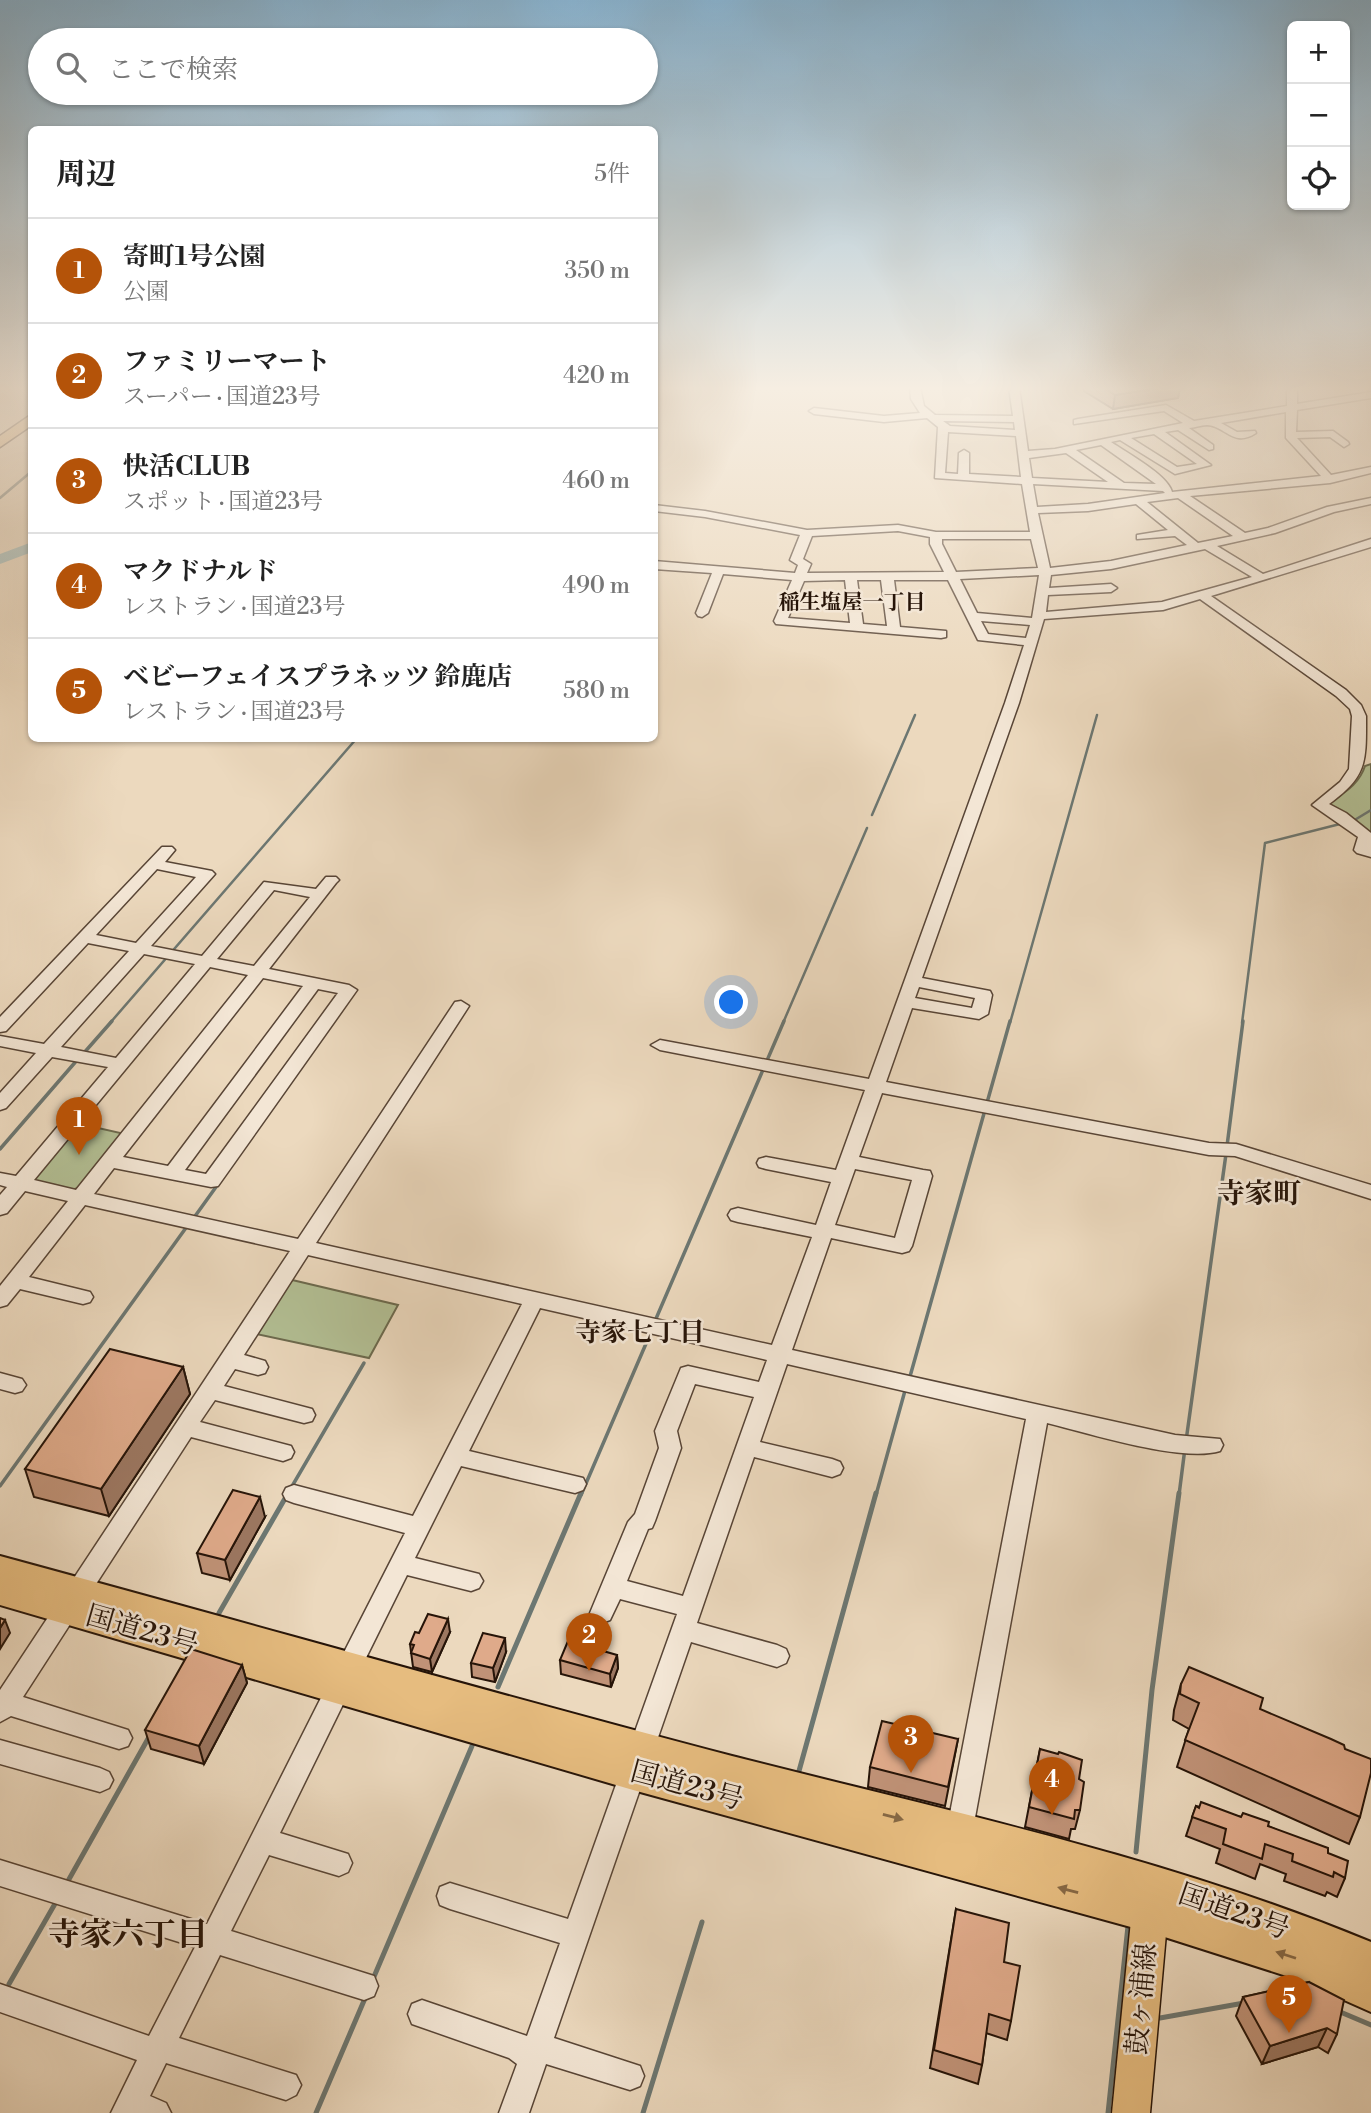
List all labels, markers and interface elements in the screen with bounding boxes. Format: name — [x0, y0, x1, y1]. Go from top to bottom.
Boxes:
map controls — [1287, 21, 1350, 210]
button: + — [1287, 21, 1350, 84]
search box — [28, 28, 658, 105]
icon: search — [52, 48, 90, 86]
text: ここで検索 — [108, 54, 238, 86]
button: − — [1287, 84, 1350, 147]
button: locate — [1287, 147, 1350, 210]
text: 周辺 — [56, 156, 116, 194]
text: 5件 — [594, 160, 630, 188]
text: 寄町1号公園 — [123, 241, 265, 273]
text: 1 — [73, 257, 85, 285]
text: 350 m — [564, 257, 630, 285]
text: 公園 — [123, 278, 169, 306]
text: ファミリーマート — [123, 346, 330, 378]
text: 2 — [72, 362, 86, 390]
text: 420 m — [563, 362, 630, 390]
text: スーパー · 国道23号 — [123, 383, 321, 411]
text: 快活CLUB — [123, 451, 250, 483]
text: 3 — [72, 467, 86, 495]
text: 460 m — [562, 467, 630, 495]
text: スポット · 国道23号 — [123, 488, 323, 516]
text: マクドナルド — [123, 556, 278, 588]
text: 4 — [71, 572, 87, 600]
text: 490 m — [562, 572, 630, 600]
district label: 稲生塩屋一丁目 — [779, 590, 926, 616]
text: レストラン · 国道23号 — [123, 593, 345, 621]
text: ベビーフェイスプラネッツ 鈴鹿店 — [123, 661, 512, 693]
text: 5 — [72, 677, 86, 705]
text: 580 m — [563, 677, 630, 705]
text: レストラン · 国道23号 — [123, 698, 345, 726]
your location — [714, 985, 748, 1019]
pin: 1 — [56, 1097, 102, 1155]
district label: 寺家町 — [1217, 1177, 1301, 1212]
district label: 寺家七丁目 — [575, 1317, 705, 1349]
street label: 国道23号 — [82, 1598, 202, 1664]
pin: 2 — [566, 1613, 612, 1671]
pin: 3 — [888, 1715, 934, 1773]
street label: 国道23号 — [627, 1754, 747, 1818]
pin: 4 — [1029, 1757, 1075, 1815]
one-way arrow — [882, 1812, 903, 1822]
street label: 国道23号 — [1174, 1877, 1294, 1947]
one-way arrow — [1056, 1884, 1078, 1895]
district label: 寺家六丁目 — [48, 1915, 208, 1955]
street label: 鼓ヶ浦線 — [1120, 1942, 1164, 2056]
one-way arrow — [1275, 1949, 1296, 1960]
pin: 5 — [1266, 1975, 1312, 2033]

